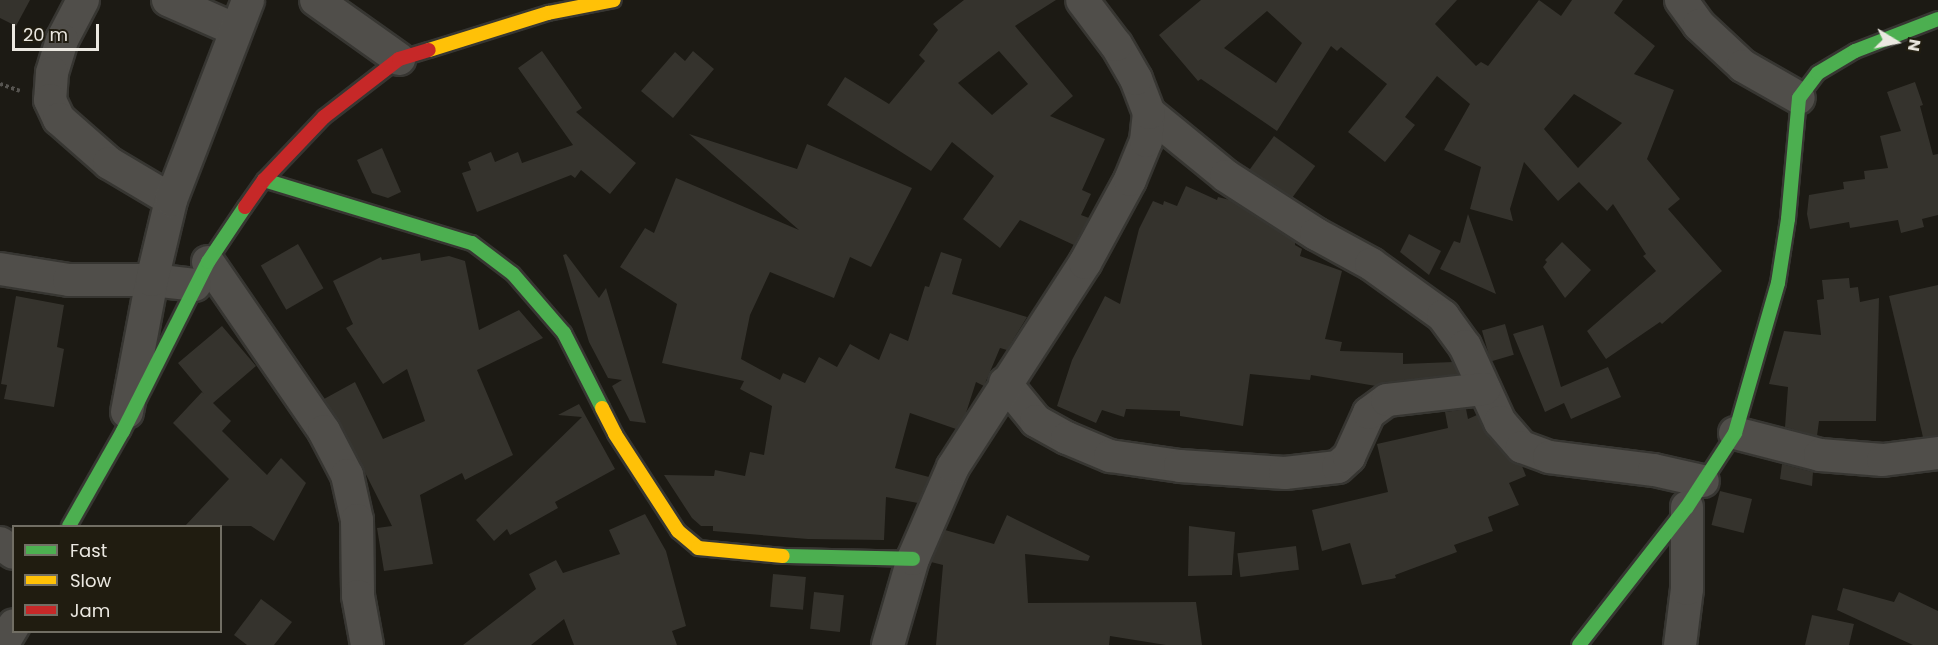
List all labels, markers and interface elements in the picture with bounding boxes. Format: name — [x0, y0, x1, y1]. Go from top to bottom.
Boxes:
scale bar — [15, 12, 102, 50]
north arrow — [1866, 12, 1926, 72]
text: 20 m — [23, 22, 68, 47]
text: N — [1902, 37, 1927, 53]
legend — [12, 525, 222, 633]
text: Fast — [70, 538, 107, 563]
text: Slow — [70, 568, 111, 593]
text: Jam — [70, 598, 110, 623]

